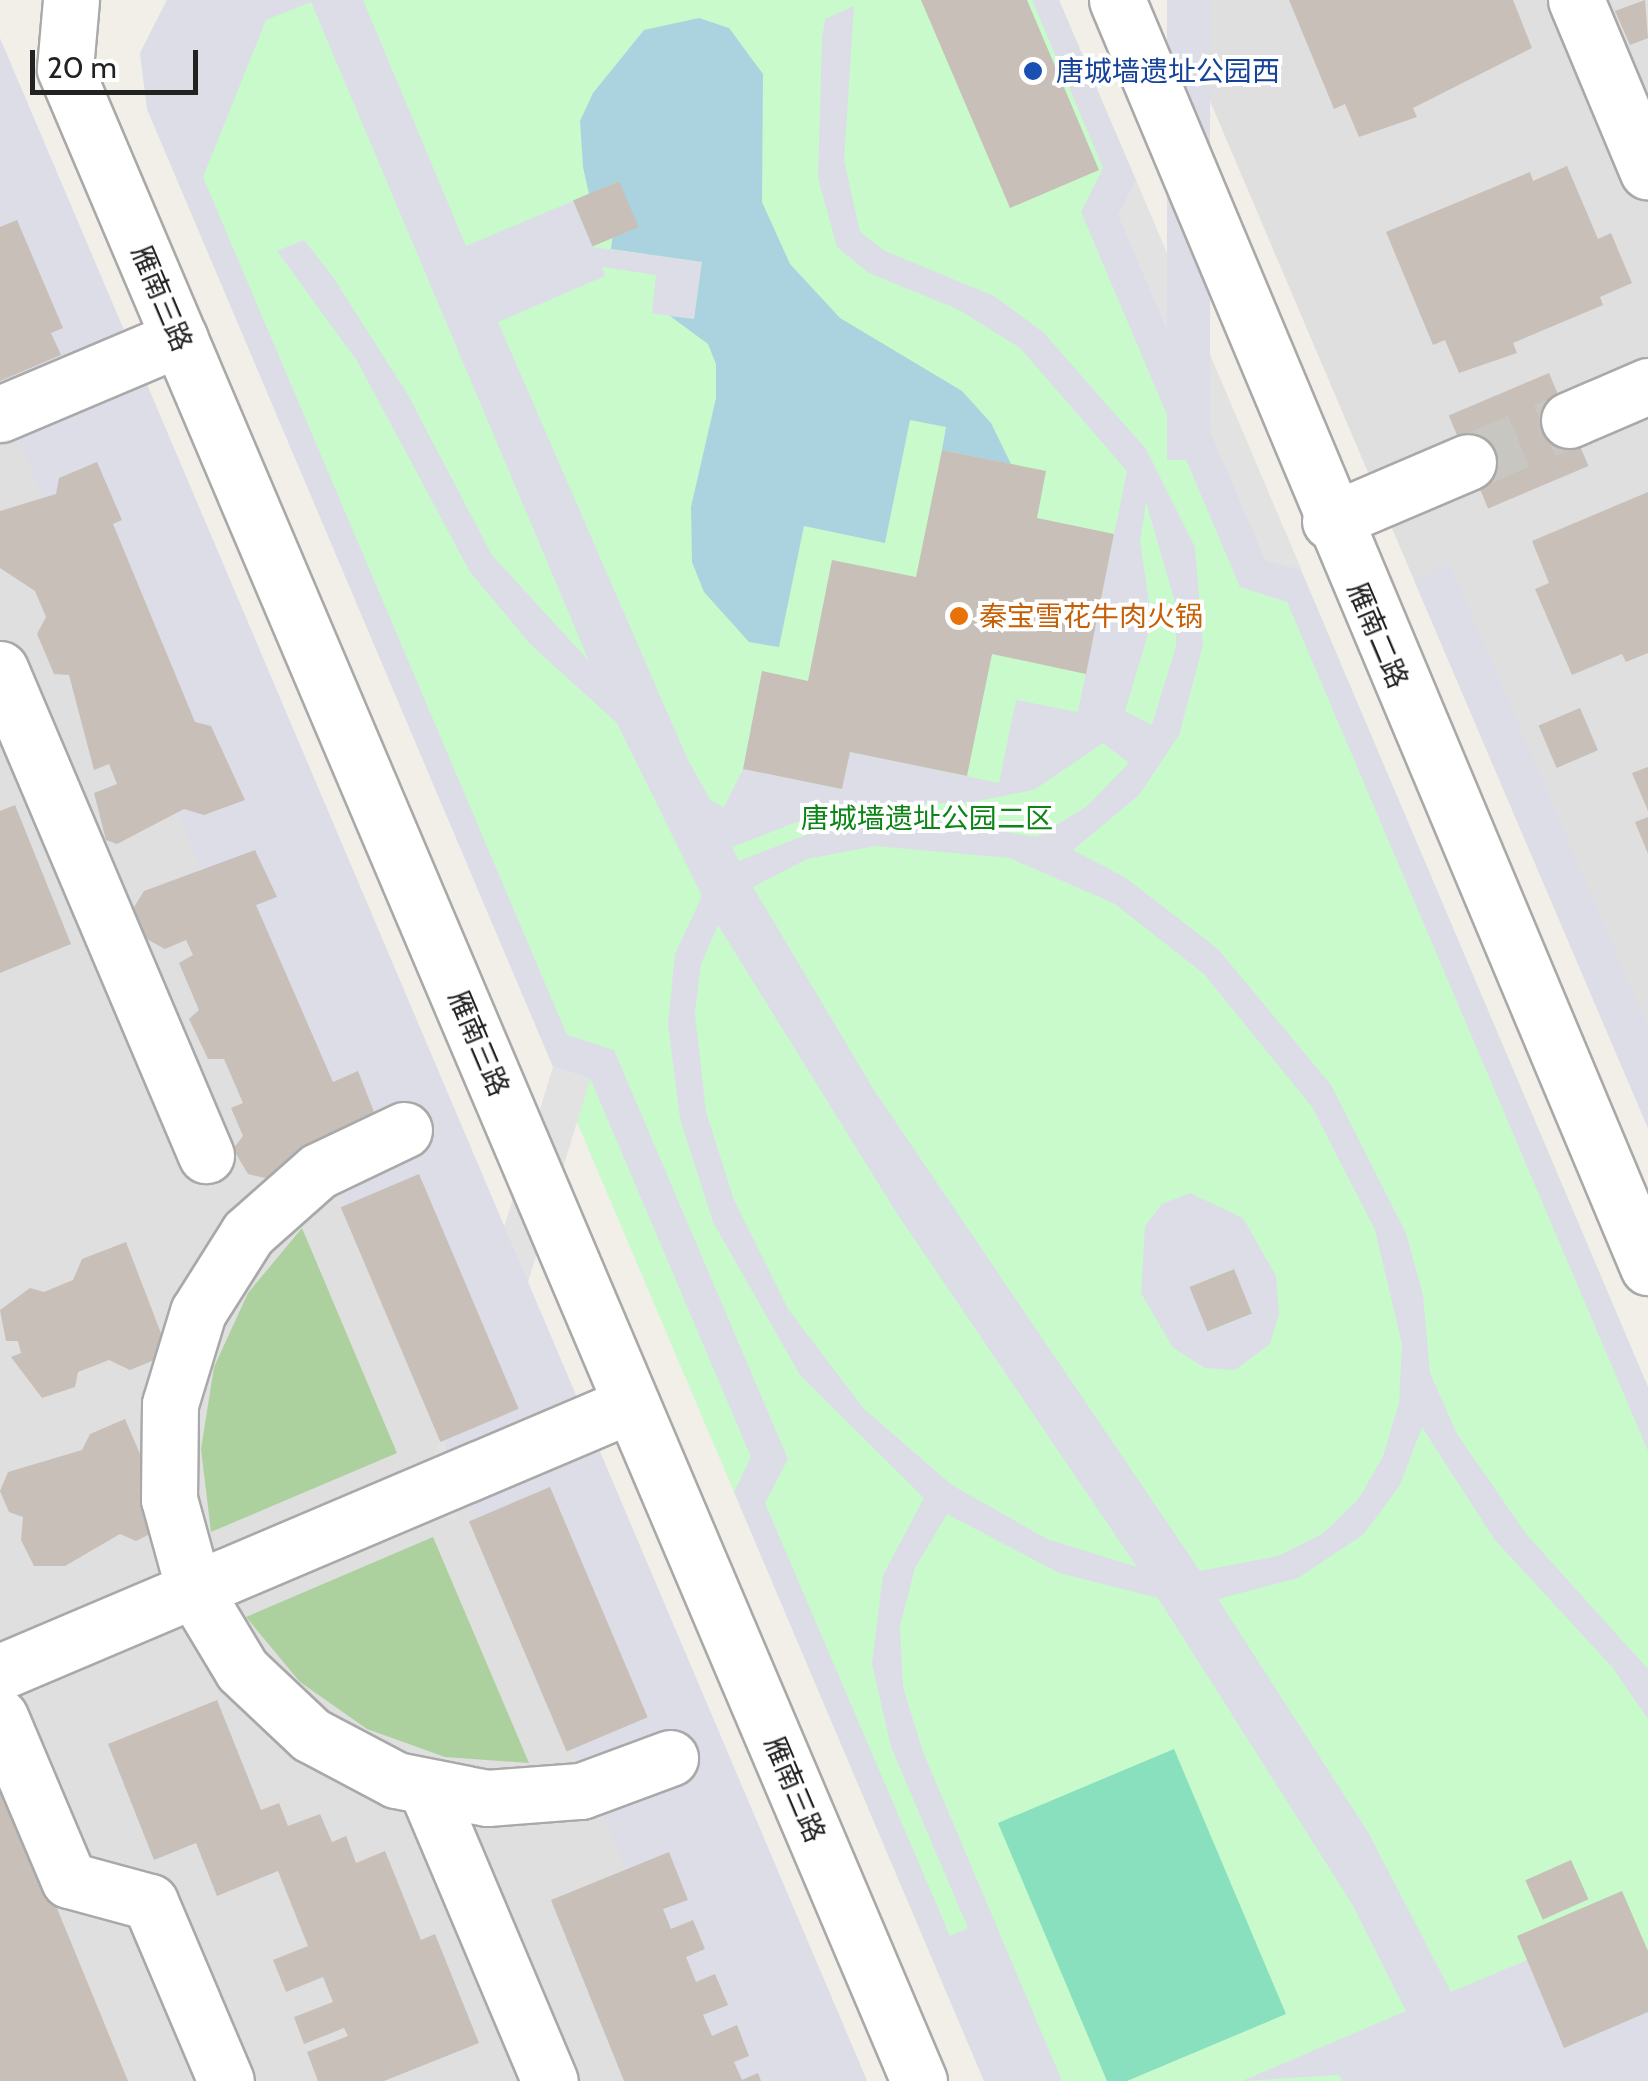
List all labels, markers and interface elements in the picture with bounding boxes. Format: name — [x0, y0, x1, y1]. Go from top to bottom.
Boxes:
scale bar — [35, 30, 202, 92]
text: 20 m — [47, 49, 117, 86]
place label: 唐城墙遗址公园西 — [1056, 54, 1280, 88]
marker: 唐城墙遗址公园西 — [1020, 58, 1046, 84]
street label: 雁南三路 — [125, 240, 199, 356]
street label: 雁南二路 — [1341, 577, 1415, 693]
place label: 秦宝雪花牛肉火锅 — [979, 599, 1203, 633]
marker: 秦宝雪花牛肉火锅 — [948, 605, 970, 627]
park label: 唐城墙遗址公园二区 — [801, 801, 1053, 835]
street label: 雁南三路 — [442, 985, 516, 1101]
street label: 雁南三路 — [758, 1731, 832, 1847]

